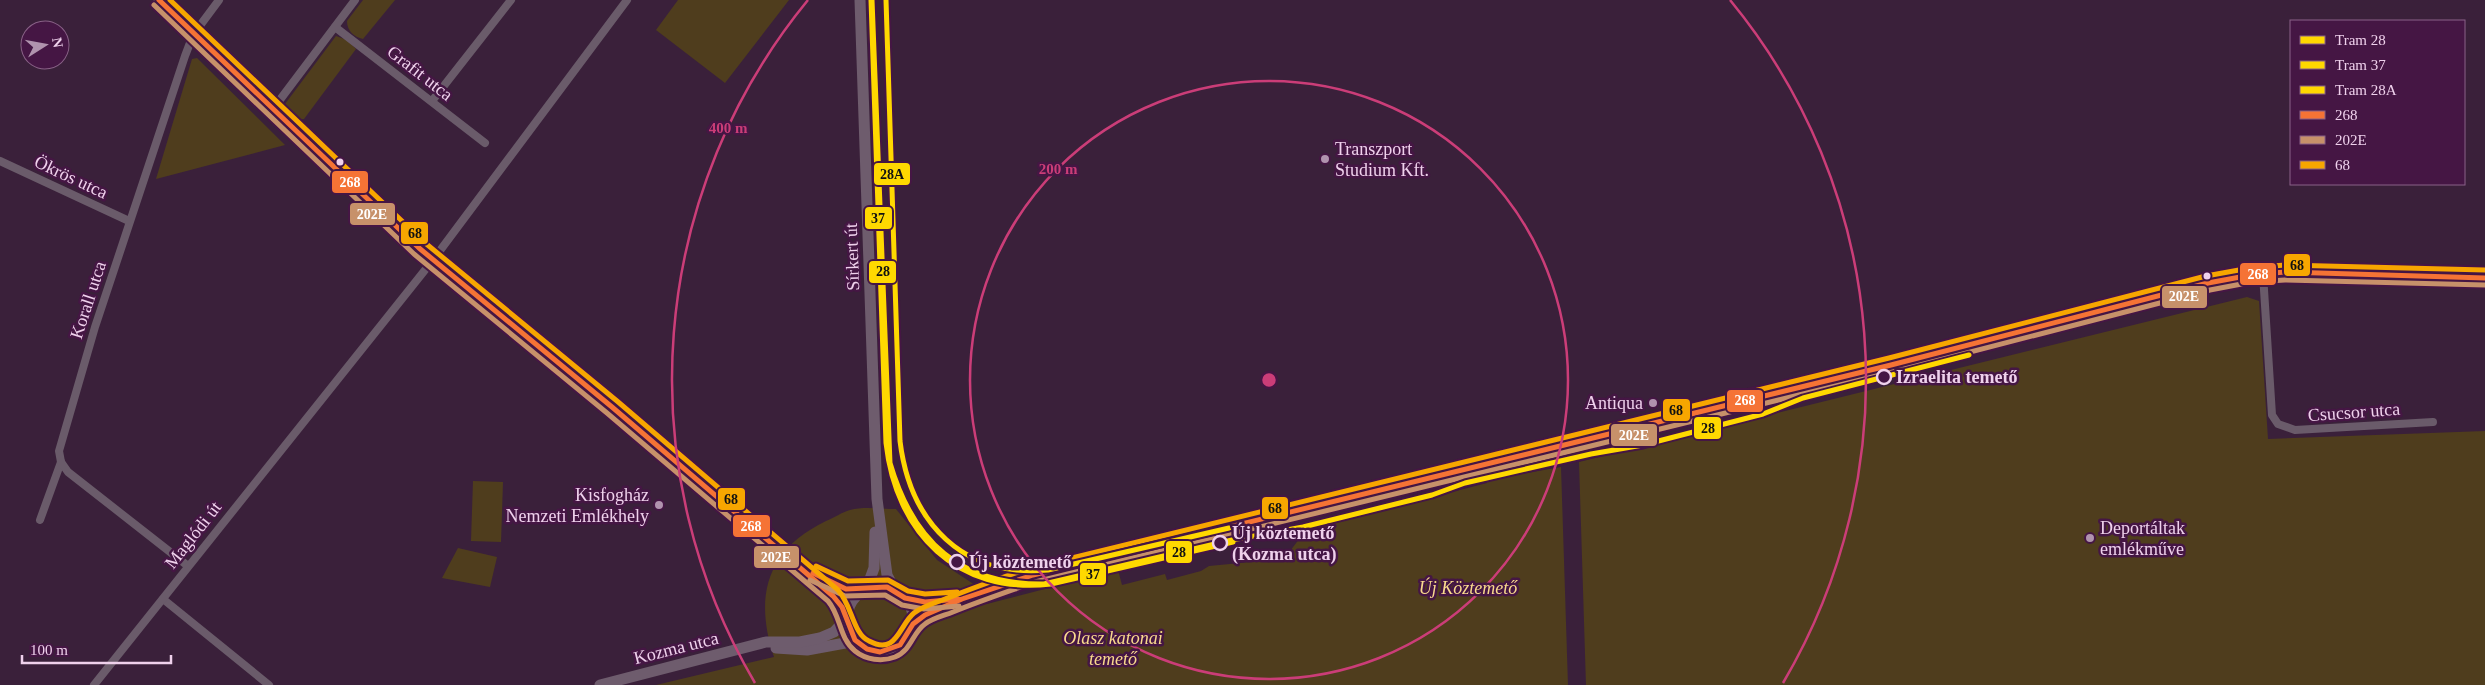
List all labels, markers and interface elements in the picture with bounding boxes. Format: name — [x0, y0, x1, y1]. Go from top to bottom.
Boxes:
north arrow — [20, 20, 70, 70]
legend — [2290, 20, 2465, 185]
text: Tram 28 — [2335, 32, 2386, 48]
text: N — [49, 36, 66, 49]
street label: Grafit utca — [383, 41, 457, 105]
text: Tram 37 — [2335, 57, 2386, 73]
text: Tram 28A — [2335, 82, 2397, 98]
text: 268 — [2335, 107, 2358, 123]
text: 400 m — [709, 120, 748, 136]
text: 202E — [2335, 132, 2367, 148]
place label: Transzport Studium Kft. — [1335, 139, 1429, 180]
street label: Ökrös utca — [31, 151, 111, 203]
marker: Transzport Studium Kft. — [1319, 153, 1331, 165]
unlabelled marker — [335, 157, 345, 167]
text: 68 — [2335, 157, 2350, 173]
text: 200 m — [1039, 161, 1078, 177]
line badge: 28A — [873, 162, 911, 186]
text: 28A — [880, 167, 905, 182]
line badge: 268 — [331, 170, 369, 194]
text: 268 — [340, 175, 361, 190]
line badge: 202E — [349, 202, 396, 226]
line badge: 37 — [864, 206, 893, 230]
text: 202E — [357, 207, 387, 222]
text: 37 — [871, 211, 885, 226]
line badge: 68 — [400, 221, 429, 245]
street label: Sírkert út — [841, 223, 863, 291]
text: 68 — [408, 226, 422, 241]
line badge: 68 — [2283, 253, 2311, 277]
text: 68 — [2290, 258, 2304, 273]
street label: Korall utca — [66, 259, 110, 341]
line badge: 28 — [868, 260, 897, 284]
line badge: 268 — [2239, 262, 2277, 286]
text: 28 — [876, 264, 890, 279]
text: 268 — [2248, 267, 2269, 282]
unlabelled marker — [2202, 271, 2212, 281]
line badge: 202E — [2161, 285, 2208, 309]
text: 202E — [2169, 289, 2199, 304]
place label: Izraelita temető — [1896, 367, 2017, 387]
marker: Izraelita temető — [1876, 369, 1892, 385]
centre of rings — [1260, 371, 1278, 389]
line badge: 268 — [1726, 389, 1764, 413]
place label: Antiqua — [1585, 393, 1643, 413]
text: 268 — [1735, 393, 1756, 408]
marker: Antiqua — [1647, 397, 1659, 409]
line badge: 68 — [1662, 398, 1691, 422]
street label: Csucsor utca — [2307, 399, 2401, 425]
text: 68 — [1669, 403, 1683, 418]
line badge: 28 — [1693, 416, 1722, 440]
text: 28 — [1701, 421, 1715, 436]
line badge: 202E — [1610, 423, 1658, 447]
text: 202E — [1619, 428, 1649, 443]
place label: Kisfogház Nemzeti Emlékhely — [506, 485, 649, 526]
line badge: 68 — [717, 487, 746, 511]
text: 68 — [724, 492, 738, 507]
line badge: 68 — [1261, 496, 1289, 520]
street label: Maglódi út — [161, 498, 225, 572]
marker: Kisfogház Nemzeti Emlékhely — [653, 499, 665, 511]
text: 68 — [1268, 501, 1282, 516]
line badge: 268 — [732, 514, 771, 538]
place label: Deportáltak emlékműve — [2100, 518, 2185, 559]
text: 268 — [741, 519, 762, 534]
place label: Új köztemető (Kozma utca) — [1232, 522, 1336, 565]
marker: Deportáltak emlékműve — [2084, 532, 2096, 544]
marker: Új köztemető (Kozma utca) — [1212, 535, 1228, 551]
line badge: 28 — [1165, 540, 1193, 564]
line badge: 202E — [753, 545, 800, 569]
text: 28 — [1172, 545, 1186, 560]
text: 202E — [761, 550, 791, 565]
place label: Új köztemető — [969, 551, 1071, 572]
marker: Új köztemető — [949, 554, 965, 570]
line badge: 37 — [1079, 562, 1107, 586]
text: 37 — [1086, 567, 1100, 582]
park label: Új Köztemető — [1419, 577, 1518, 598]
street label: Kozma utca — [632, 628, 720, 668]
park label: Olasz katonai temető — [1063, 628, 1163, 669]
scale bar — [22, 632, 171, 664]
text: 100 m — [30, 642, 68, 658]

